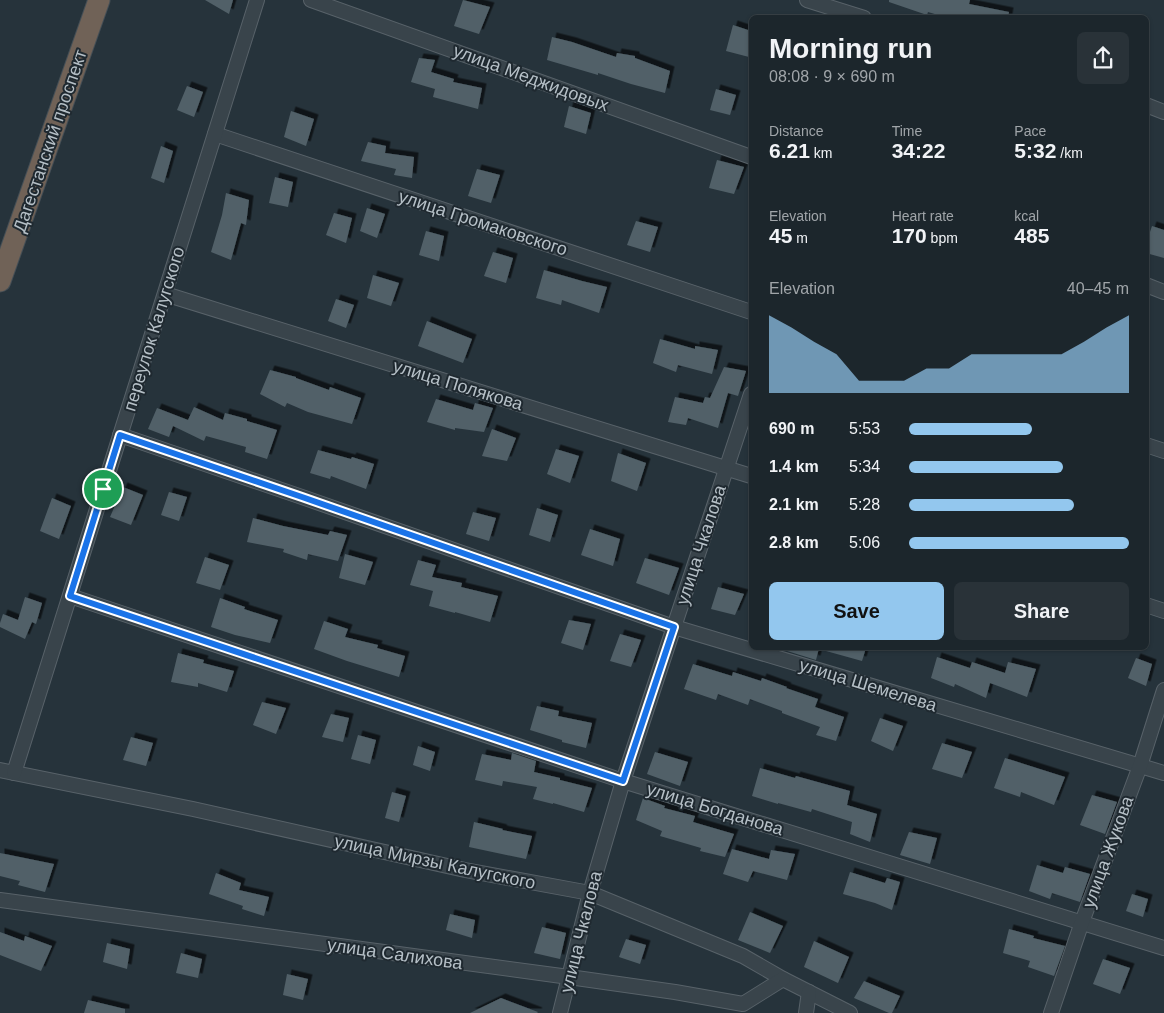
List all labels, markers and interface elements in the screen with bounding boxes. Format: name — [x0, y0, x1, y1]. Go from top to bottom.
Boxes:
button: share — [1077, 32, 1129, 84]
text: Morning run — [769, 33, 932, 64]
street label: улица Меджидовых — [451, 41, 611, 115]
street label: Дагестанский проспект — [9, 47, 91, 235]
text: 08:08 · 9 × 690 m — [769, 68, 895, 85]
text: Distance — [769, 123, 823, 139]
text: Time — [892, 123, 922, 139]
text: Pace — [1014, 123, 1046, 139]
text: 6.21 — [769, 139, 810, 162]
text: 34:22 — [892, 139, 945, 162]
text: 5:32 — [1014, 139, 1056, 162]
text: km — [810, 145, 832, 161]
text: /km — [1056, 145, 1083, 161]
street label: улица Громаковского — [396, 186, 570, 260]
text: Elevation — [769, 208, 827, 224]
text: Heart rate — [892, 208, 954, 224]
text: kcal — [1014, 208, 1039, 224]
text: 45 — [769, 224, 792, 247]
text: 170 — [892, 224, 927, 247]
text: 485 — [1014, 224, 1049, 247]
text: m — [792, 230, 808, 246]
text: bpm — [927, 230, 958, 246]
street label: переулок Калугского — [119, 244, 189, 414]
text: Elevation — [769, 280, 835, 297]
text: 40–45 m — [1067, 280, 1129, 297]
street label: улица Полякова — [391, 356, 526, 415]
text: 690 m — [769, 420, 814, 437]
text: 5:53 — [849, 420, 880, 437]
text: 1.4 km — [769, 458, 819, 475]
text: 5:34 — [849, 458, 880, 475]
pin — [82, 468, 124, 510]
icon: arrive — [89, 475, 117, 503]
street label: улица Чкалова — [672, 482, 730, 607]
text: 2.1 km — [769, 496, 819, 513]
text: 5:28 — [849, 496, 880, 513]
text: 2.8 km — [769, 534, 819, 551]
text: 5:06 — [849, 534, 880, 551]
button: Save — [769, 582, 944, 640]
button: Share — [954, 582, 1129, 640]
street label: улица Шемелева — [797, 655, 940, 716]
street label: улица Богданова — [644, 779, 787, 840]
street label: улица Жукова — [1079, 793, 1138, 911]
street label: улица Мирзы Калугского — [333, 831, 537, 893]
street label: улица Чкалова — [556, 868, 606, 995]
street label: улица Салихова — [326, 935, 465, 974]

